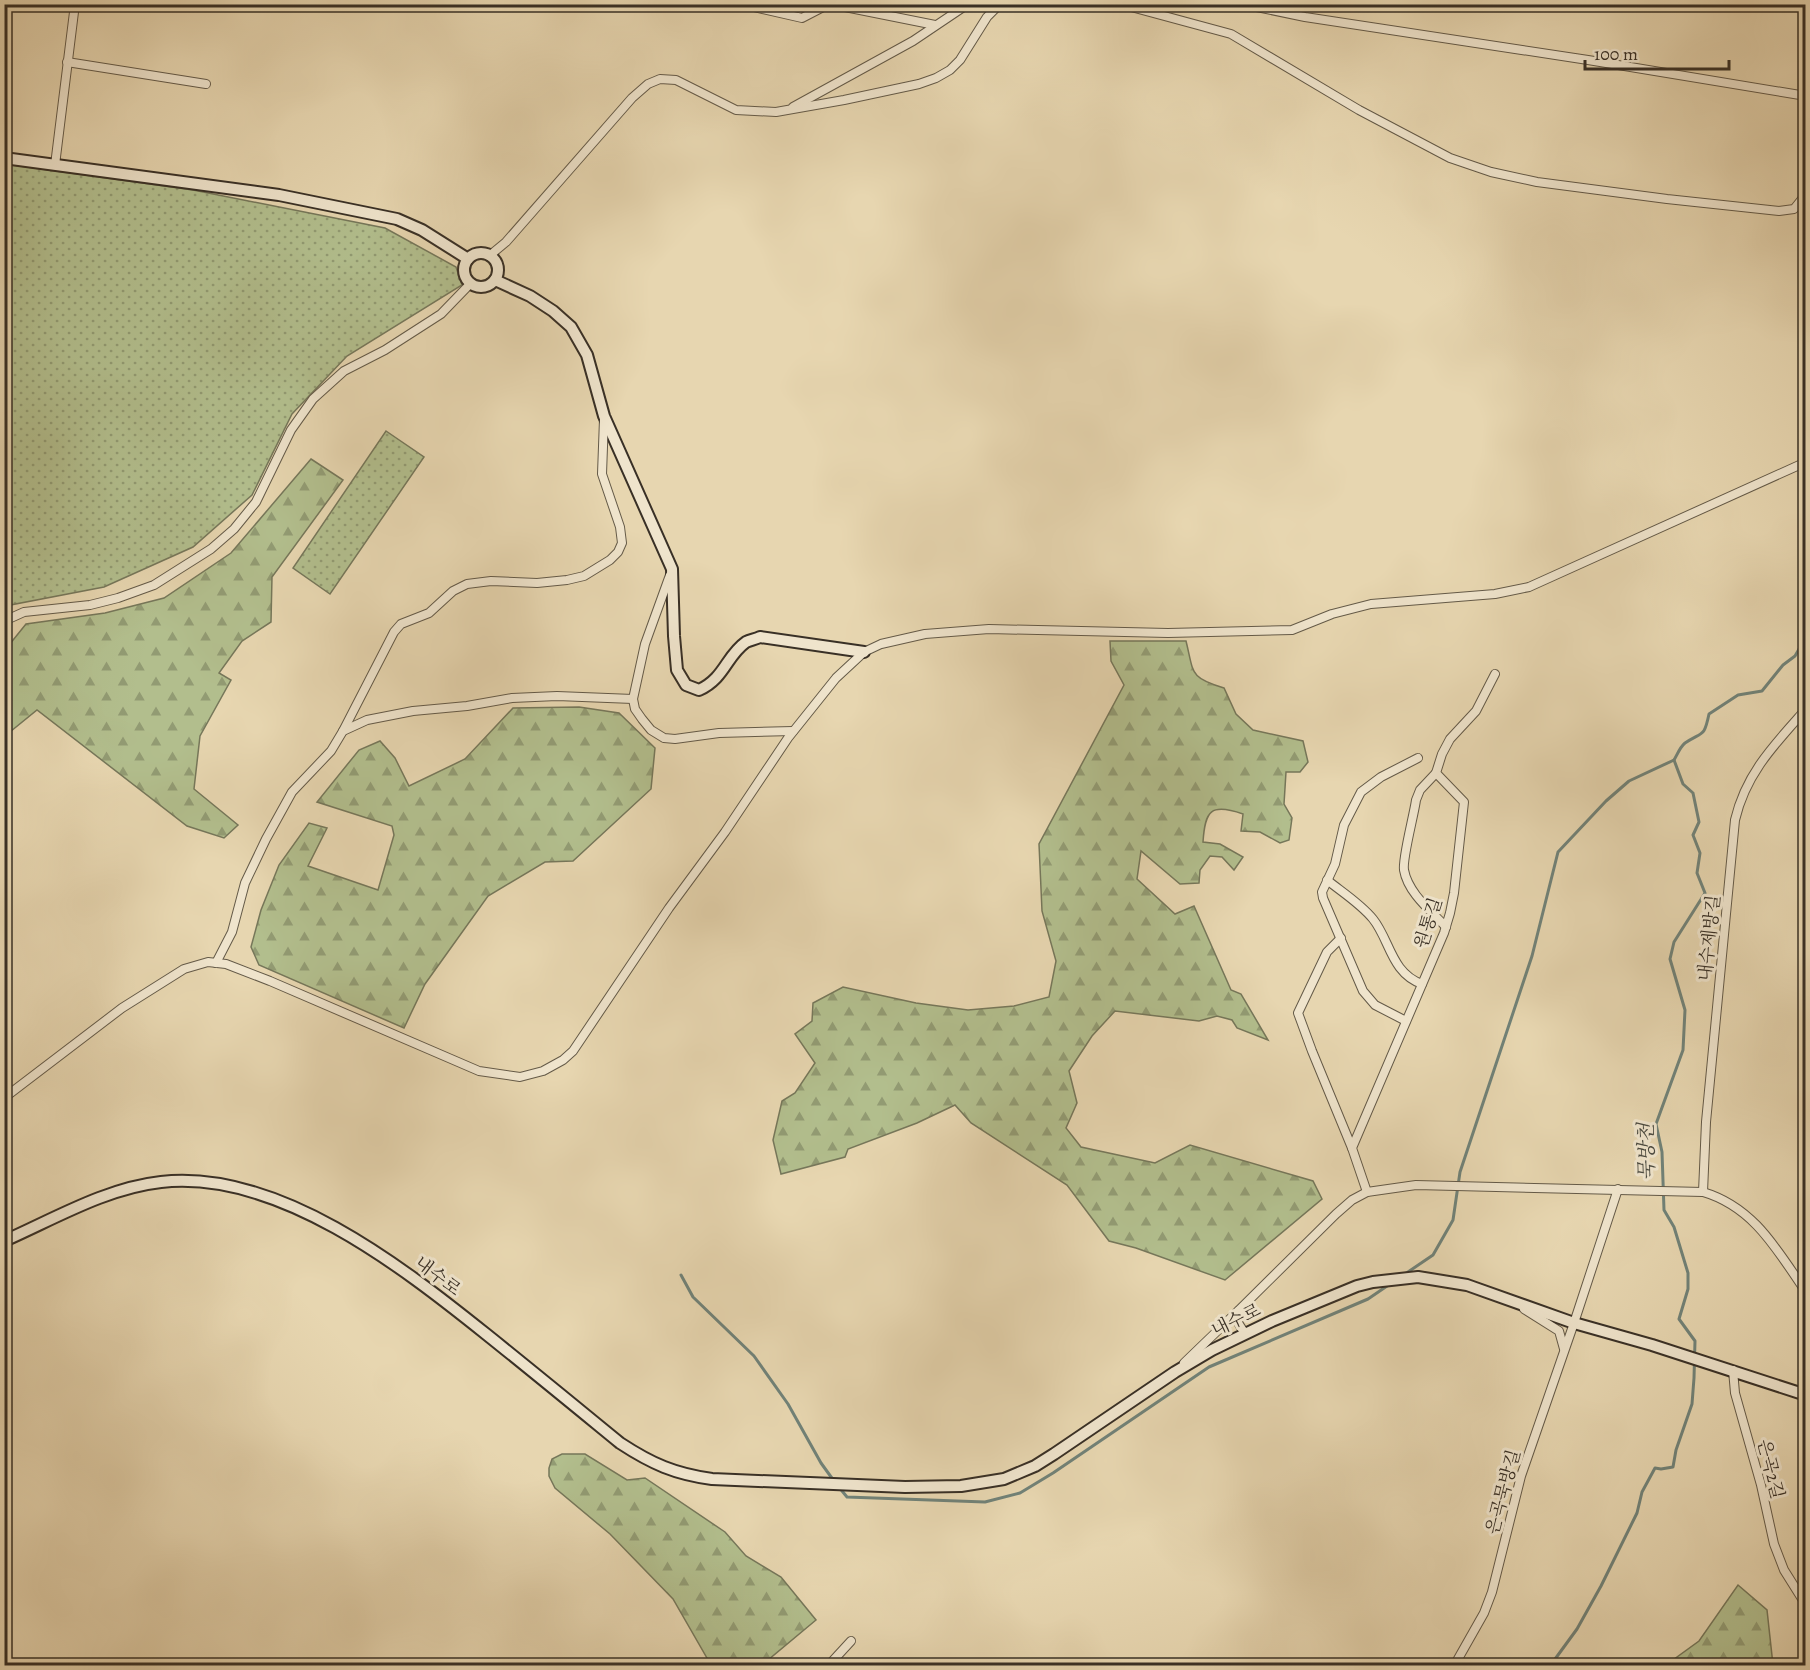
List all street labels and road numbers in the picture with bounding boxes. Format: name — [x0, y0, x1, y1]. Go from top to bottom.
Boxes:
street label: 원통길 — [1409, 894, 1447, 952]
street label: 내수제방길 — [1693, 894, 1725, 982]
street label: 내수로 — [410, 1251, 466, 1301]
street label: 내수로 — [1207, 1298, 1265, 1342]
street label: 은곡2길 — [1752, 1437, 1790, 1501]
street label: 은곡묵방길 — [1480, 1447, 1526, 1537]

